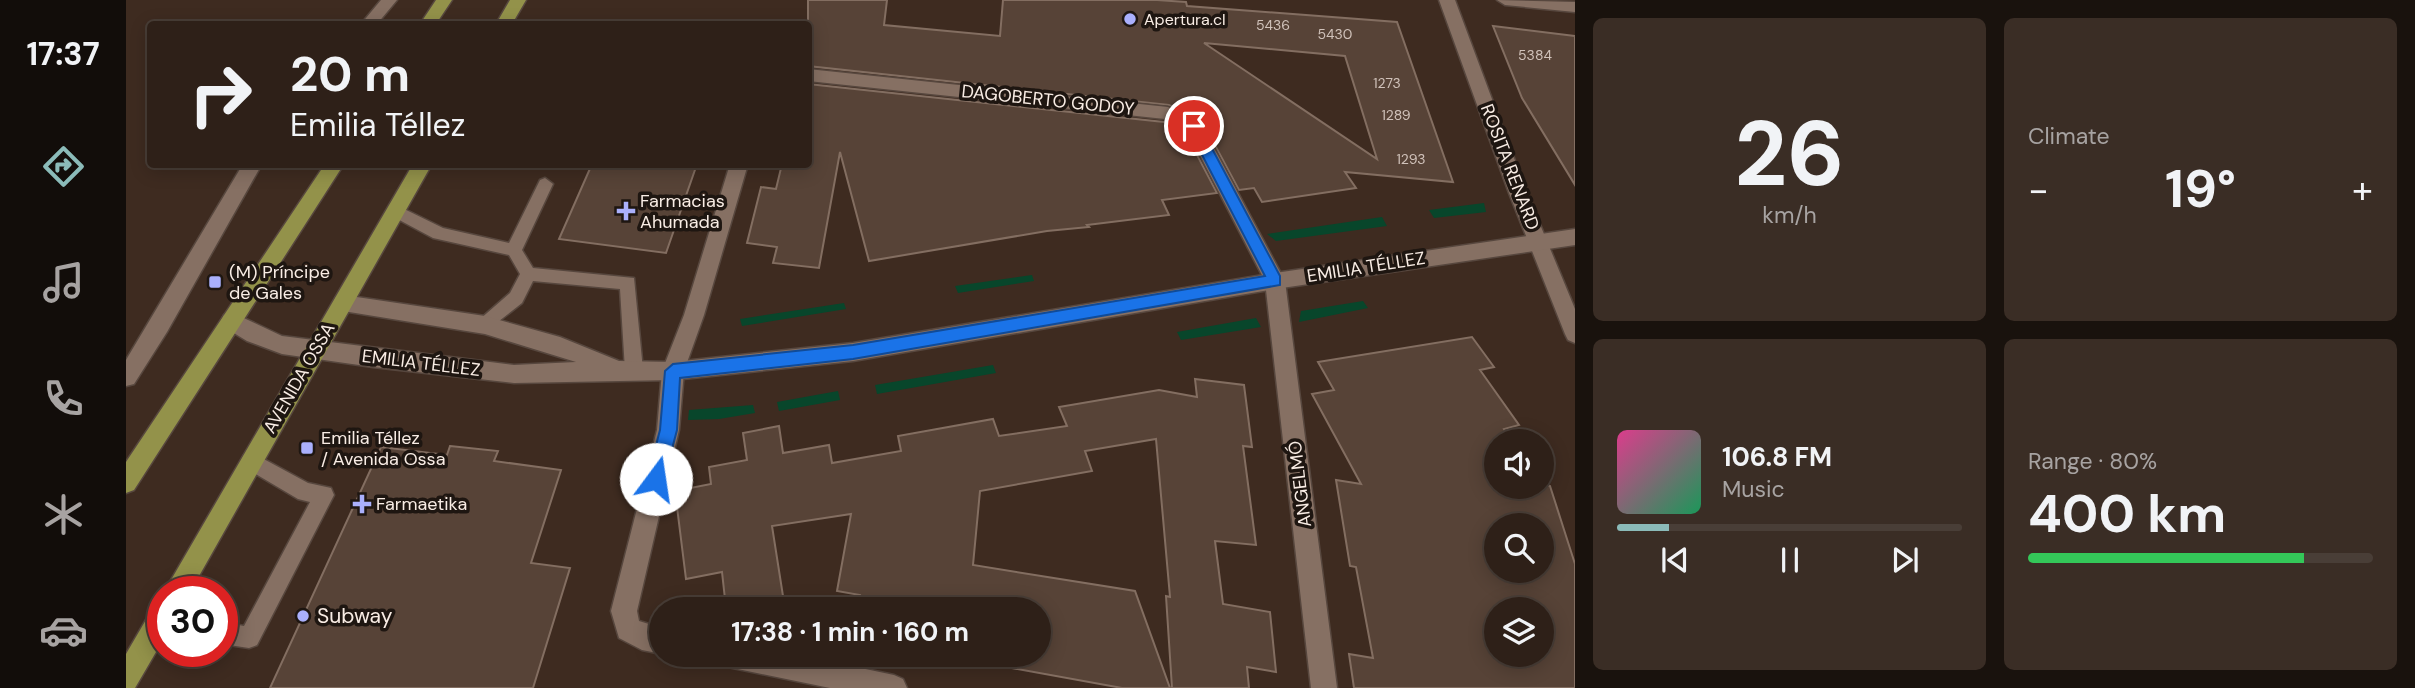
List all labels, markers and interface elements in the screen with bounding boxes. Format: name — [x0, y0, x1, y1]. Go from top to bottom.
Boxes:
place label: Apertura.cl — [1144, 9, 1226, 30]
marker: Apertura.cl — [1122, 11, 1138, 27]
house number: 5436 — [1256, 16, 1290, 34]
house number: 5430 — [1318, 25, 1352, 43]
text: 17:37 — [26, 33, 100, 75]
text: 20 m — [290, 42, 410, 106]
house number: 5384 — [1518, 46, 1552, 64]
icon: right — [175, 49, 266, 140]
house number: 1273 — [1373, 74, 1401, 92]
street label: DAGOBERTO GODOY — [960, 79, 1136, 121]
text: 26 — [1734, 95, 1845, 213]
pin — [1164, 96, 1224, 156]
street label: ROSITA RENARD — [1475, 101, 1545, 233]
text: Emilia Téllez — [290, 104, 465, 146]
house number: 1289 — [1381, 106, 1411, 124]
icon: arrive — [1175, 107, 1213, 145]
text: Climate — [2028, 121, 2110, 151]
icon: directions — [39, 142, 88, 191]
house number: 1293 — [1396, 150, 1426, 168]
text: 19° — [2165, 155, 2236, 223]
text: − — [2028, 165, 2049, 215]
text: + — [2352, 165, 2373, 215]
place label: Farmacias Ahumada — [640, 189, 725, 234]
text: km/h — [1762, 200, 1817, 230]
marker: Farmacias Ahumada — [618, 203, 634, 219]
street label: EMILIA TÉLLEZ — [1305, 246, 1427, 288]
icon: music — [39, 258, 88, 307]
place label: (M) Príncipe de Gales — [229, 260, 330, 305]
marker: (M) Príncipe de Gales — [207, 274, 223, 290]
street label: AVENIDA OSSA — [258, 318, 340, 438]
street label: EMILIA TÉLLEZ — [360, 344, 482, 382]
icon: phone — [39, 374, 88, 423]
place label: Emilia Téllez / Avenida Ossa — [321, 426, 445, 471]
map controls — [1484, 429, 1554, 667]
button: sound — [1484, 429, 1554, 499]
street label: ANGELMÓ — [1283, 439, 1317, 529]
marker: Emilia Téllez / Avenida Ossa — [299, 440, 315, 456]
text: 106.8 FM — [1722, 440, 1832, 474]
position arrow — [619, 442, 693, 516]
text: Range · 80% — [2028, 446, 2157, 476]
text: Music — [1722, 474, 1785, 504]
text: 400 km — [2028, 480, 2226, 548]
icon: climate — [39, 490, 88, 539]
place label: Farmaetika — [376, 492, 467, 516]
marker: Farmaetika — [354, 496, 370, 512]
button: search — [1484, 513, 1554, 583]
icon: previous — [1656, 541, 1694, 579]
icon: pause — [1771, 541, 1809, 579]
icon: next — [1886, 541, 1924, 579]
speed limit sign: 30 — [147, 576, 238, 667]
button: layers — [1484, 597, 1554, 667]
place label: Subway — [317, 602, 393, 630]
icon: car — [39, 606, 88, 655]
marker: Subway — [295, 608, 311, 624]
text: 17:38 · 1 min · 160 m — [731, 615, 969, 649]

